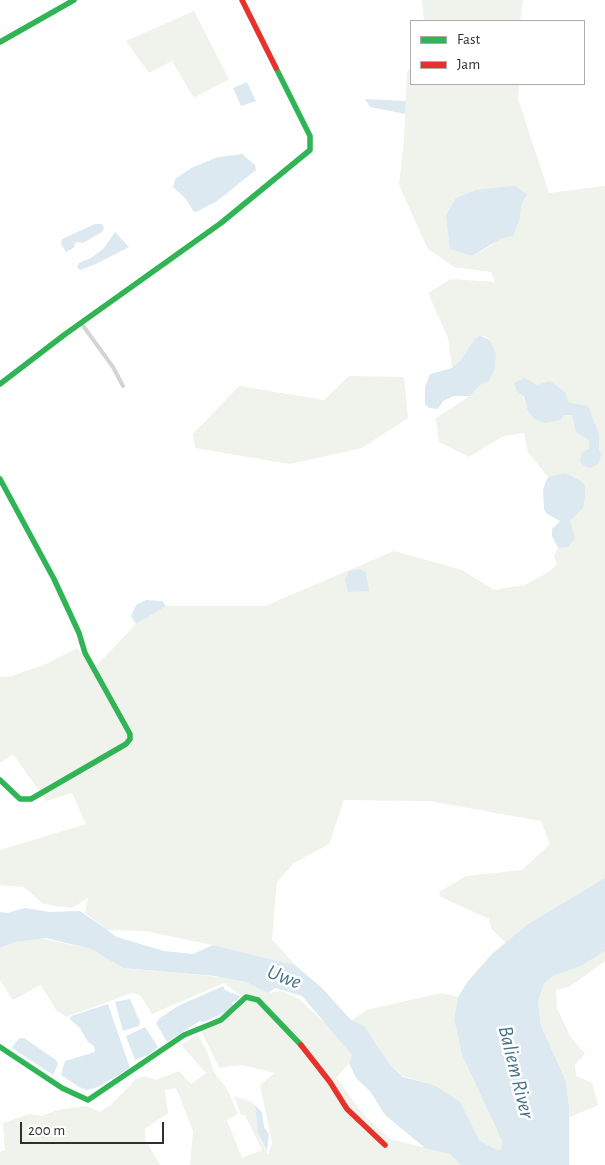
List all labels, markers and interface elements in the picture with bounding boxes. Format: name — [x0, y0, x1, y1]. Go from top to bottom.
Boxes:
legend — [410, 20, 585, 85]
text: Fast — [457, 32, 480, 47]
text: Jam — [457, 57, 480, 72]
water label: Uwe — [263, 959, 305, 995]
water label: Baliem River — [492, 1023, 540, 1121]
scale bar — [22, 1112, 166, 1144]
text: 200 m — [28, 1123, 65, 1138]

